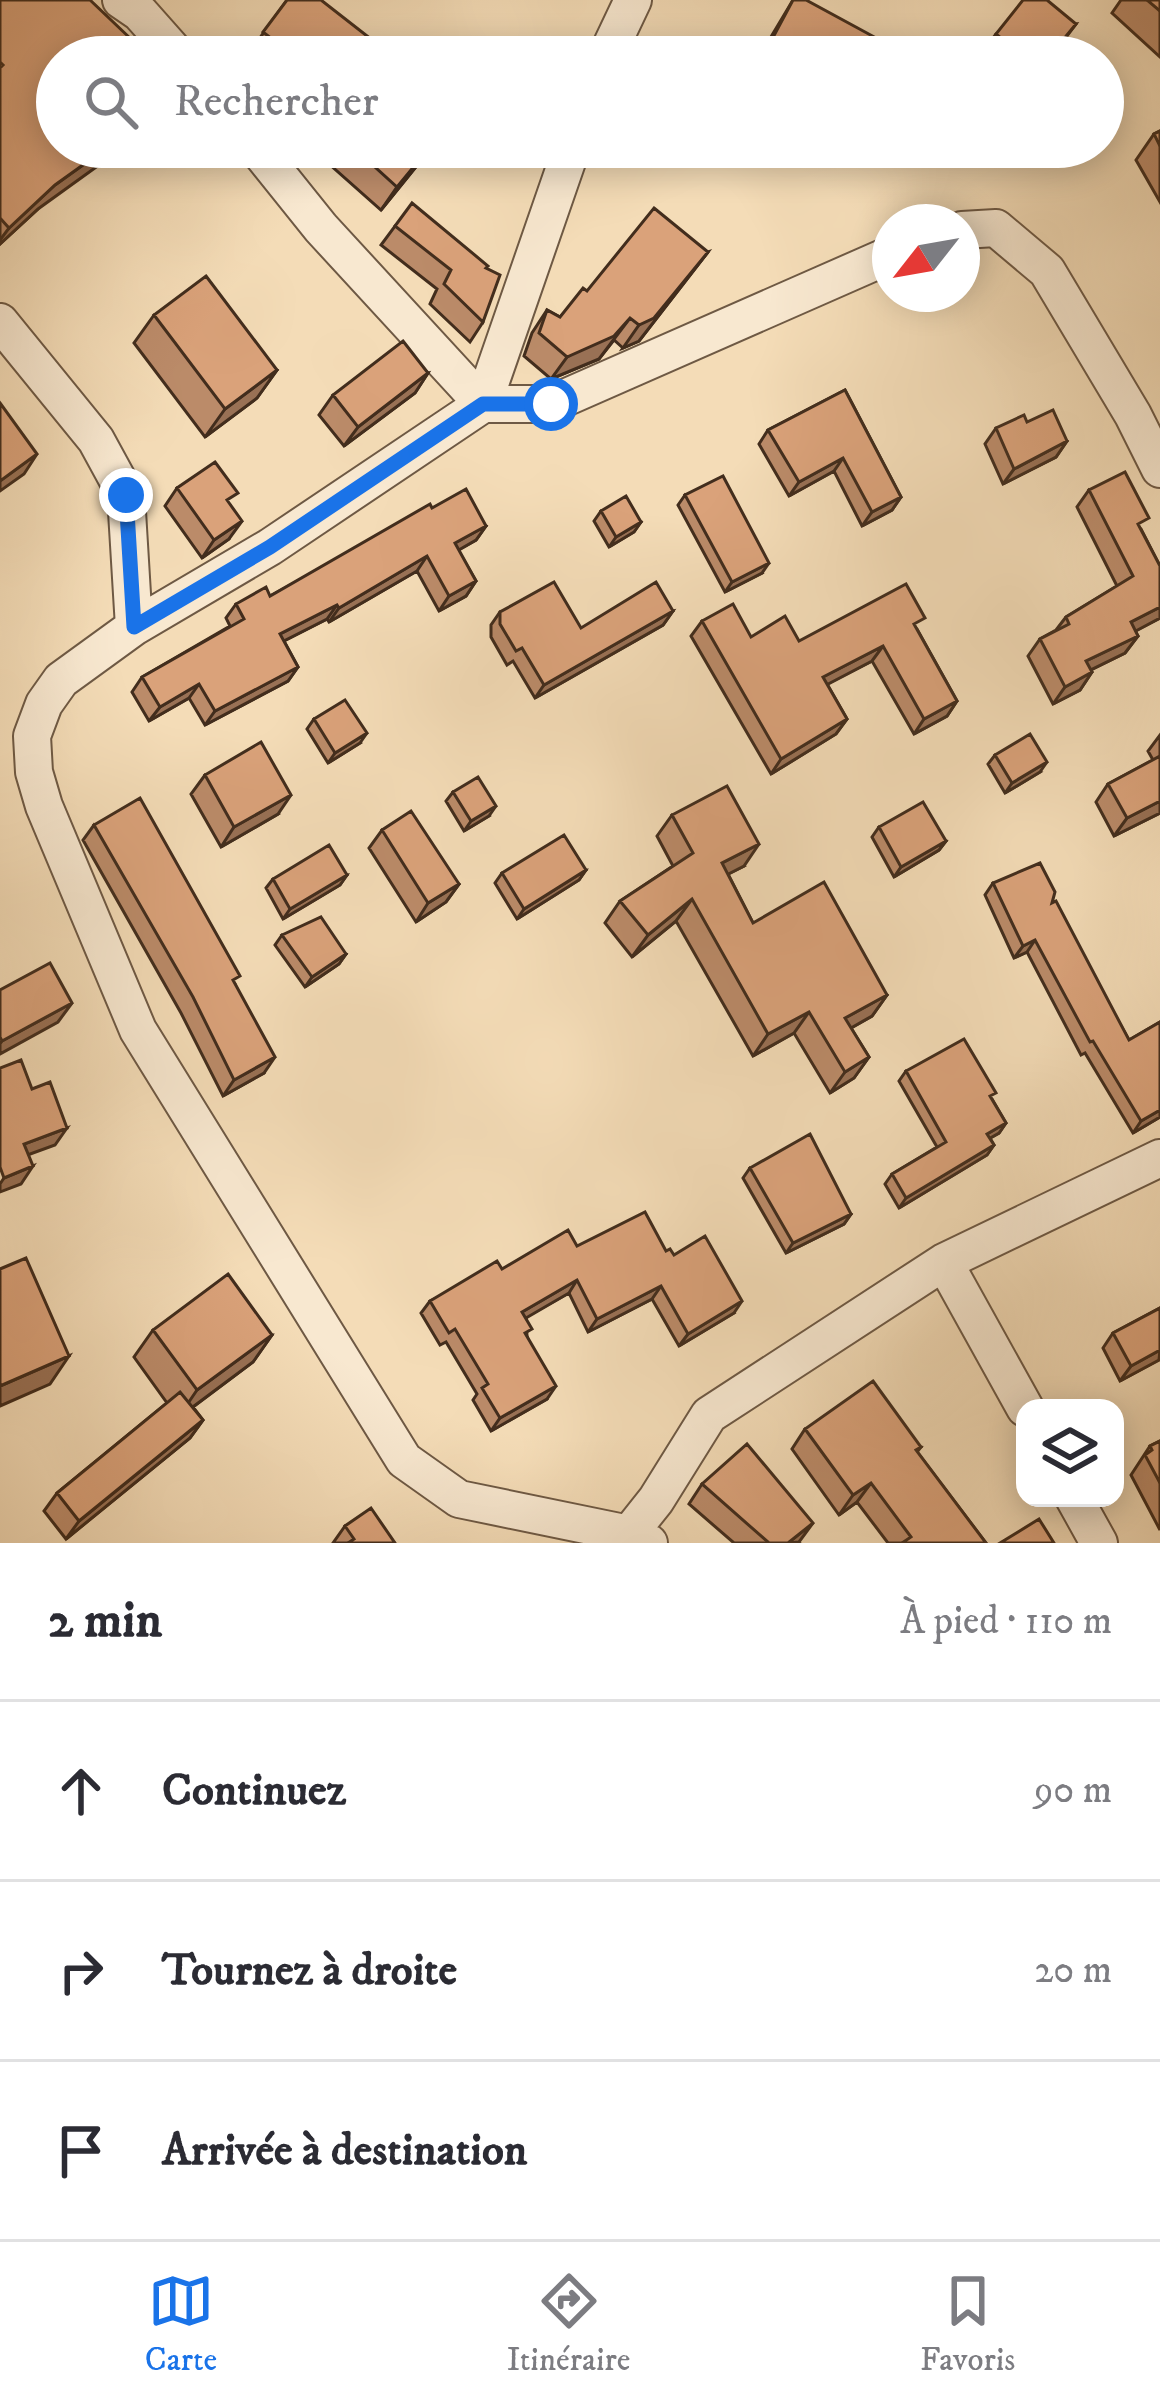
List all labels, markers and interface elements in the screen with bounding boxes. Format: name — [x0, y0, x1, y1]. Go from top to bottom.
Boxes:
search box — [36, 36, 1124, 168]
icon: search — [78, 69, 144, 135]
text: Rechercher — [174, 74, 379, 130]
north arrow — [872, 204, 980, 312]
route start — [524, 377, 578, 431]
route end — [99, 468, 153, 522]
map controls — [1016, 1399, 1124, 1507]
button: layers — [1016, 1399, 1124, 1507]
text: 2 min — [48, 1589, 162, 1653]
text: À pied · 110 m — [900, 1597, 1112, 1646]
icon: ahead — [48, 1758, 114, 1824]
text: Continuez — [162, 1763, 346, 1819]
text: 90 m — [1034, 1766, 1112, 1815]
icon: right — [48, 1938, 114, 2004]
text: Tournez à droite — [162, 1943, 457, 1999]
text: 20 m — [1034, 1946, 1112, 1995]
icon: arrive — [48, 2118, 114, 2184]
text: Arrivée à destination — [162, 2123, 527, 2179]
tab: Carte — [145, 2268, 217, 2381]
tab: Itinéraire — [507, 2268, 630, 2381]
tab: Favoris — [920, 2268, 1015, 2381]

